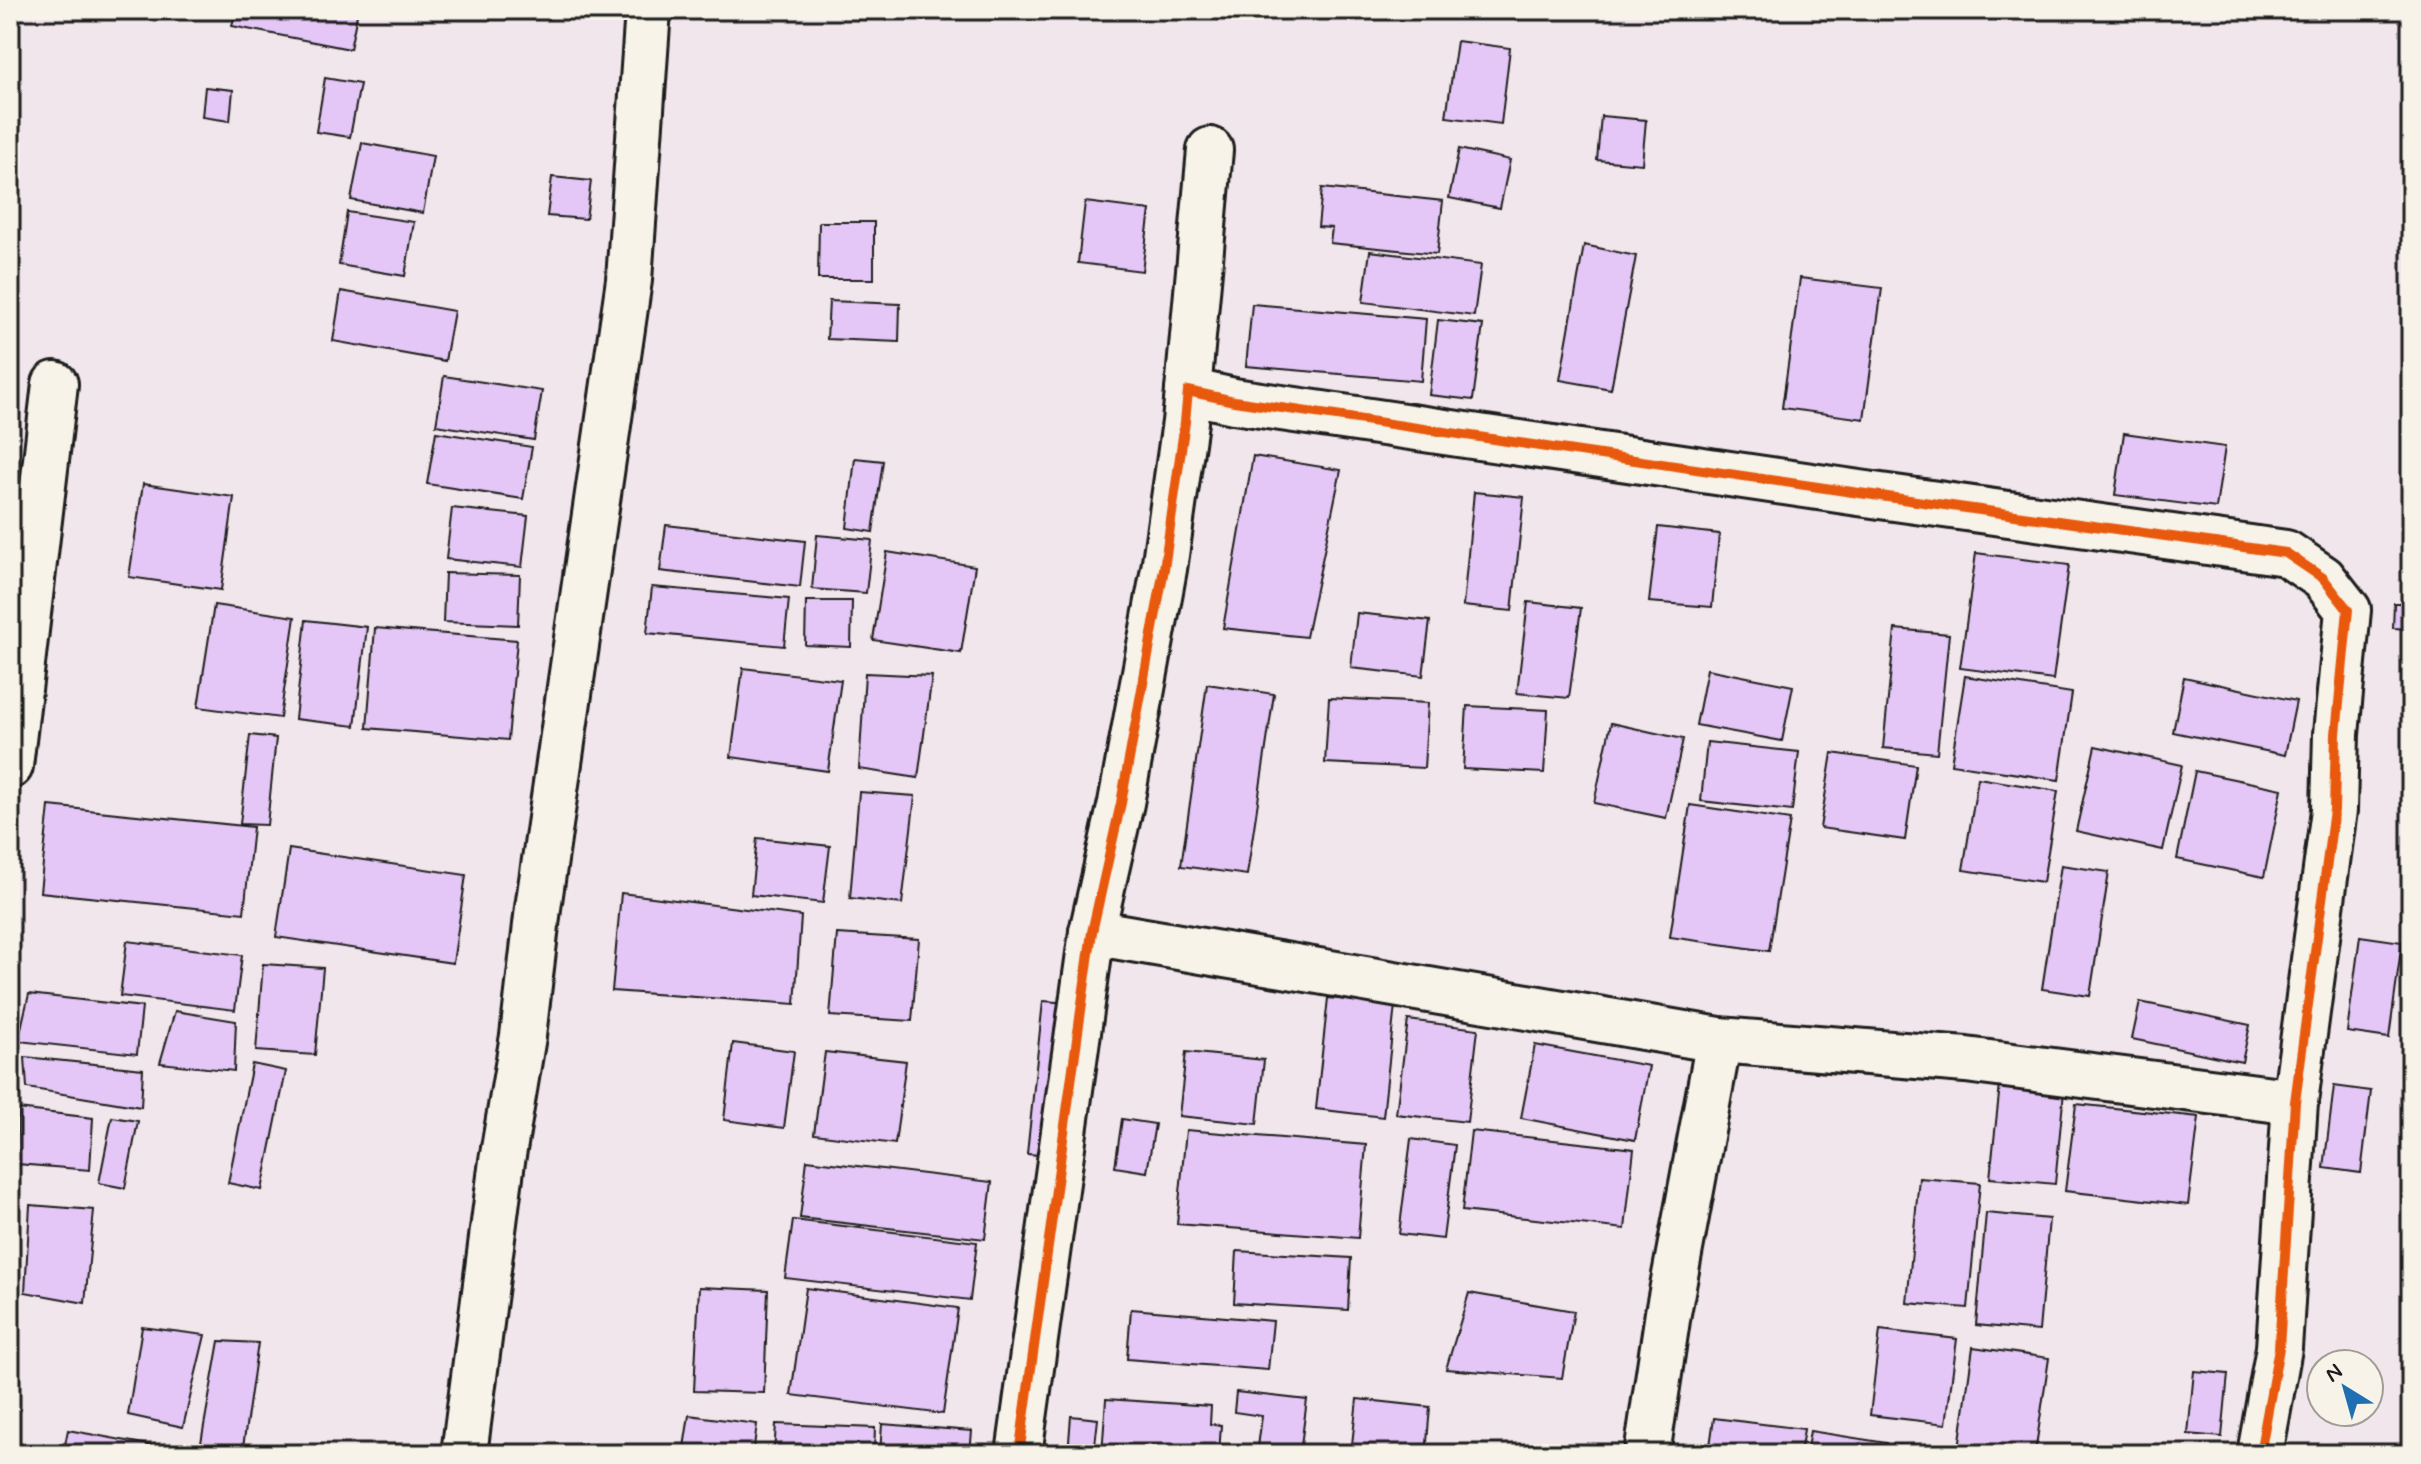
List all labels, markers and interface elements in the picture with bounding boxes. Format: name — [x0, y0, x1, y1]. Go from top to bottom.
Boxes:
north arrow — [2305, 1348, 2385, 1428]
text: N — [2320, 1358, 2348, 1389]

